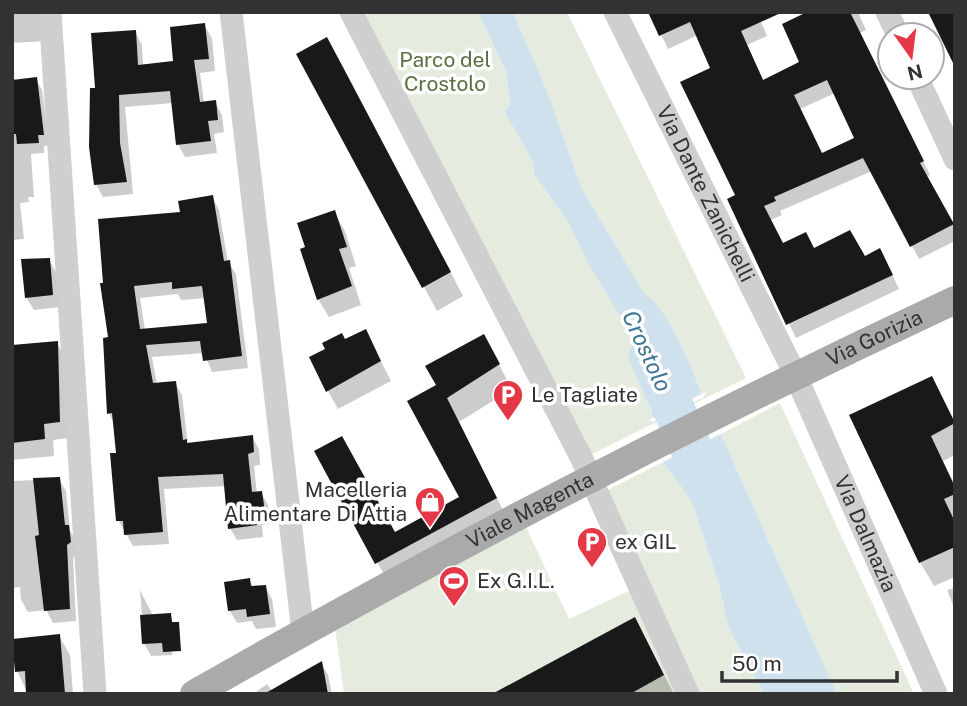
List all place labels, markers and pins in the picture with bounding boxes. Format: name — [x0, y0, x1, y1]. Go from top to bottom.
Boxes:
parking icon: Le Tagliate — [491, 378, 525, 422]
place label: Le Tagliate — [531, 382, 638, 407]
place label: Macelleria Alimentare Di Attia — [223, 477, 407, 526]
shop icon: Macelleria Alimentare Di Attia — [413, 485, 447, 529]
parking icon: ex GIL — [575, 525, 609, 569]
place label: ex GIL — [615, 529, 677, 554]
sports icon: Ex G.I.L. — [437, 564, 471, 608]
place label: Ex G.I.L. — [477, 568, 555, 593]

